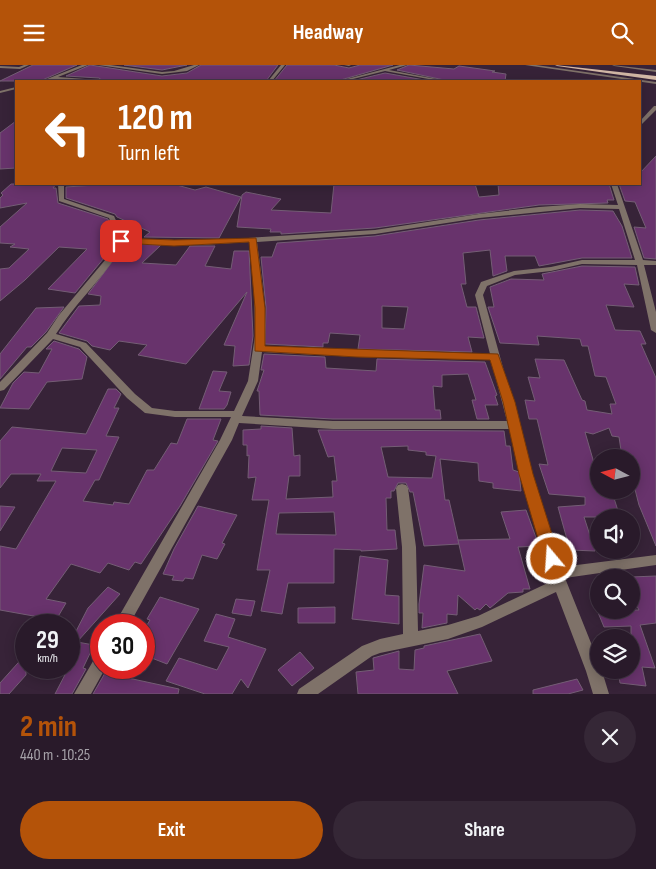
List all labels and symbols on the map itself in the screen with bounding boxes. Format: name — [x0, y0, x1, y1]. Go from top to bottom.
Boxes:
pin — [100, 220, 142, 262]
north arrow — [590, 449, 640, 499]
position arrow — [525, 532, 577, 584]
speed limit sign: 30 — [90, 614, 155, 679]

